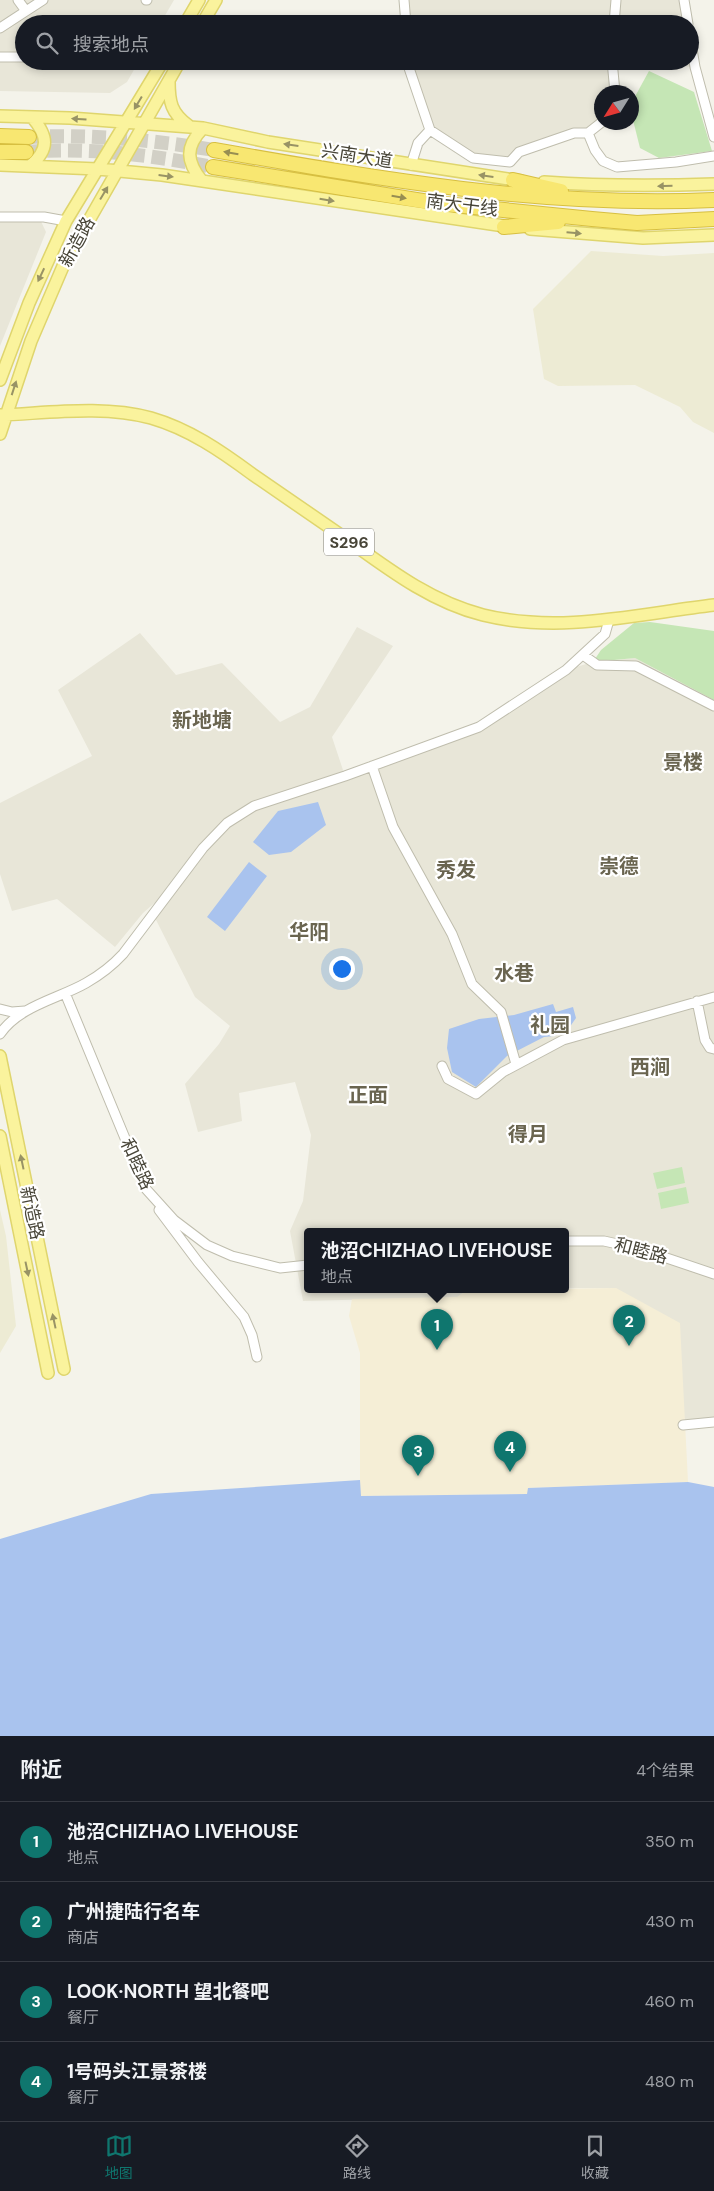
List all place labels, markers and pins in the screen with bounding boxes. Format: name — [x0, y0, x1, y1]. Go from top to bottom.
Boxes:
pin: 2 — [613, 1305, 645, 1346]
pin: 1 — [421, 1309, 453, 1350]
pin: 4 — [494, 1431, 526, 1472]
pin: 3 — [402, 1435, 434, 1476]

